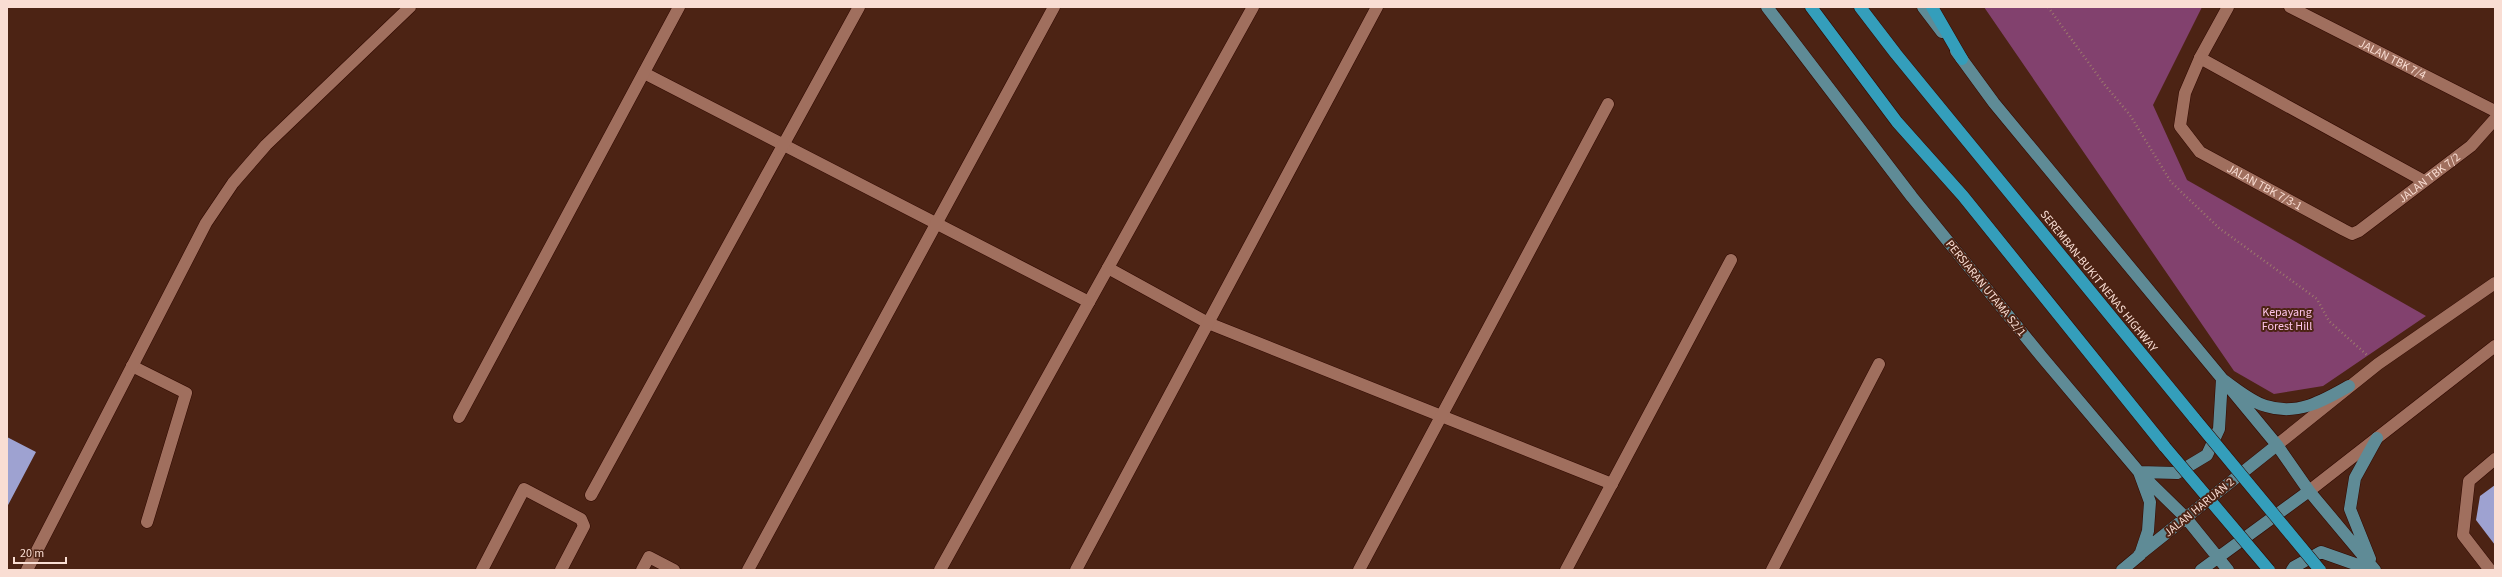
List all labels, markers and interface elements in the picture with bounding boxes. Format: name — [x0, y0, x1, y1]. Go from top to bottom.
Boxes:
street label: JALAN TBK 7/4 — [2356, 35, 2429, 84]
street label: JALAN TBK 7/2 — [2395, 149, 2464, 207]
street label: JALAN TBK 7/3-1 — [2224, 160, 2305, 215]
street label: SEREMBAN-BUKIT NENAS HIGHWAY — [2036, 207, 2161, 356]
street label: PERSIARAN UTAMA S2/1 — [1941, 236, 2030, 340]
park label: Kepayang Forest Hill — [2262, 304, 2312, 335]
street label: JALAN HARUAN 2 — [2160, 474, 2238, 541]
scale bar — [14, 539, 66, 565]
text: 20 m — [20, 545, 44, 562]

